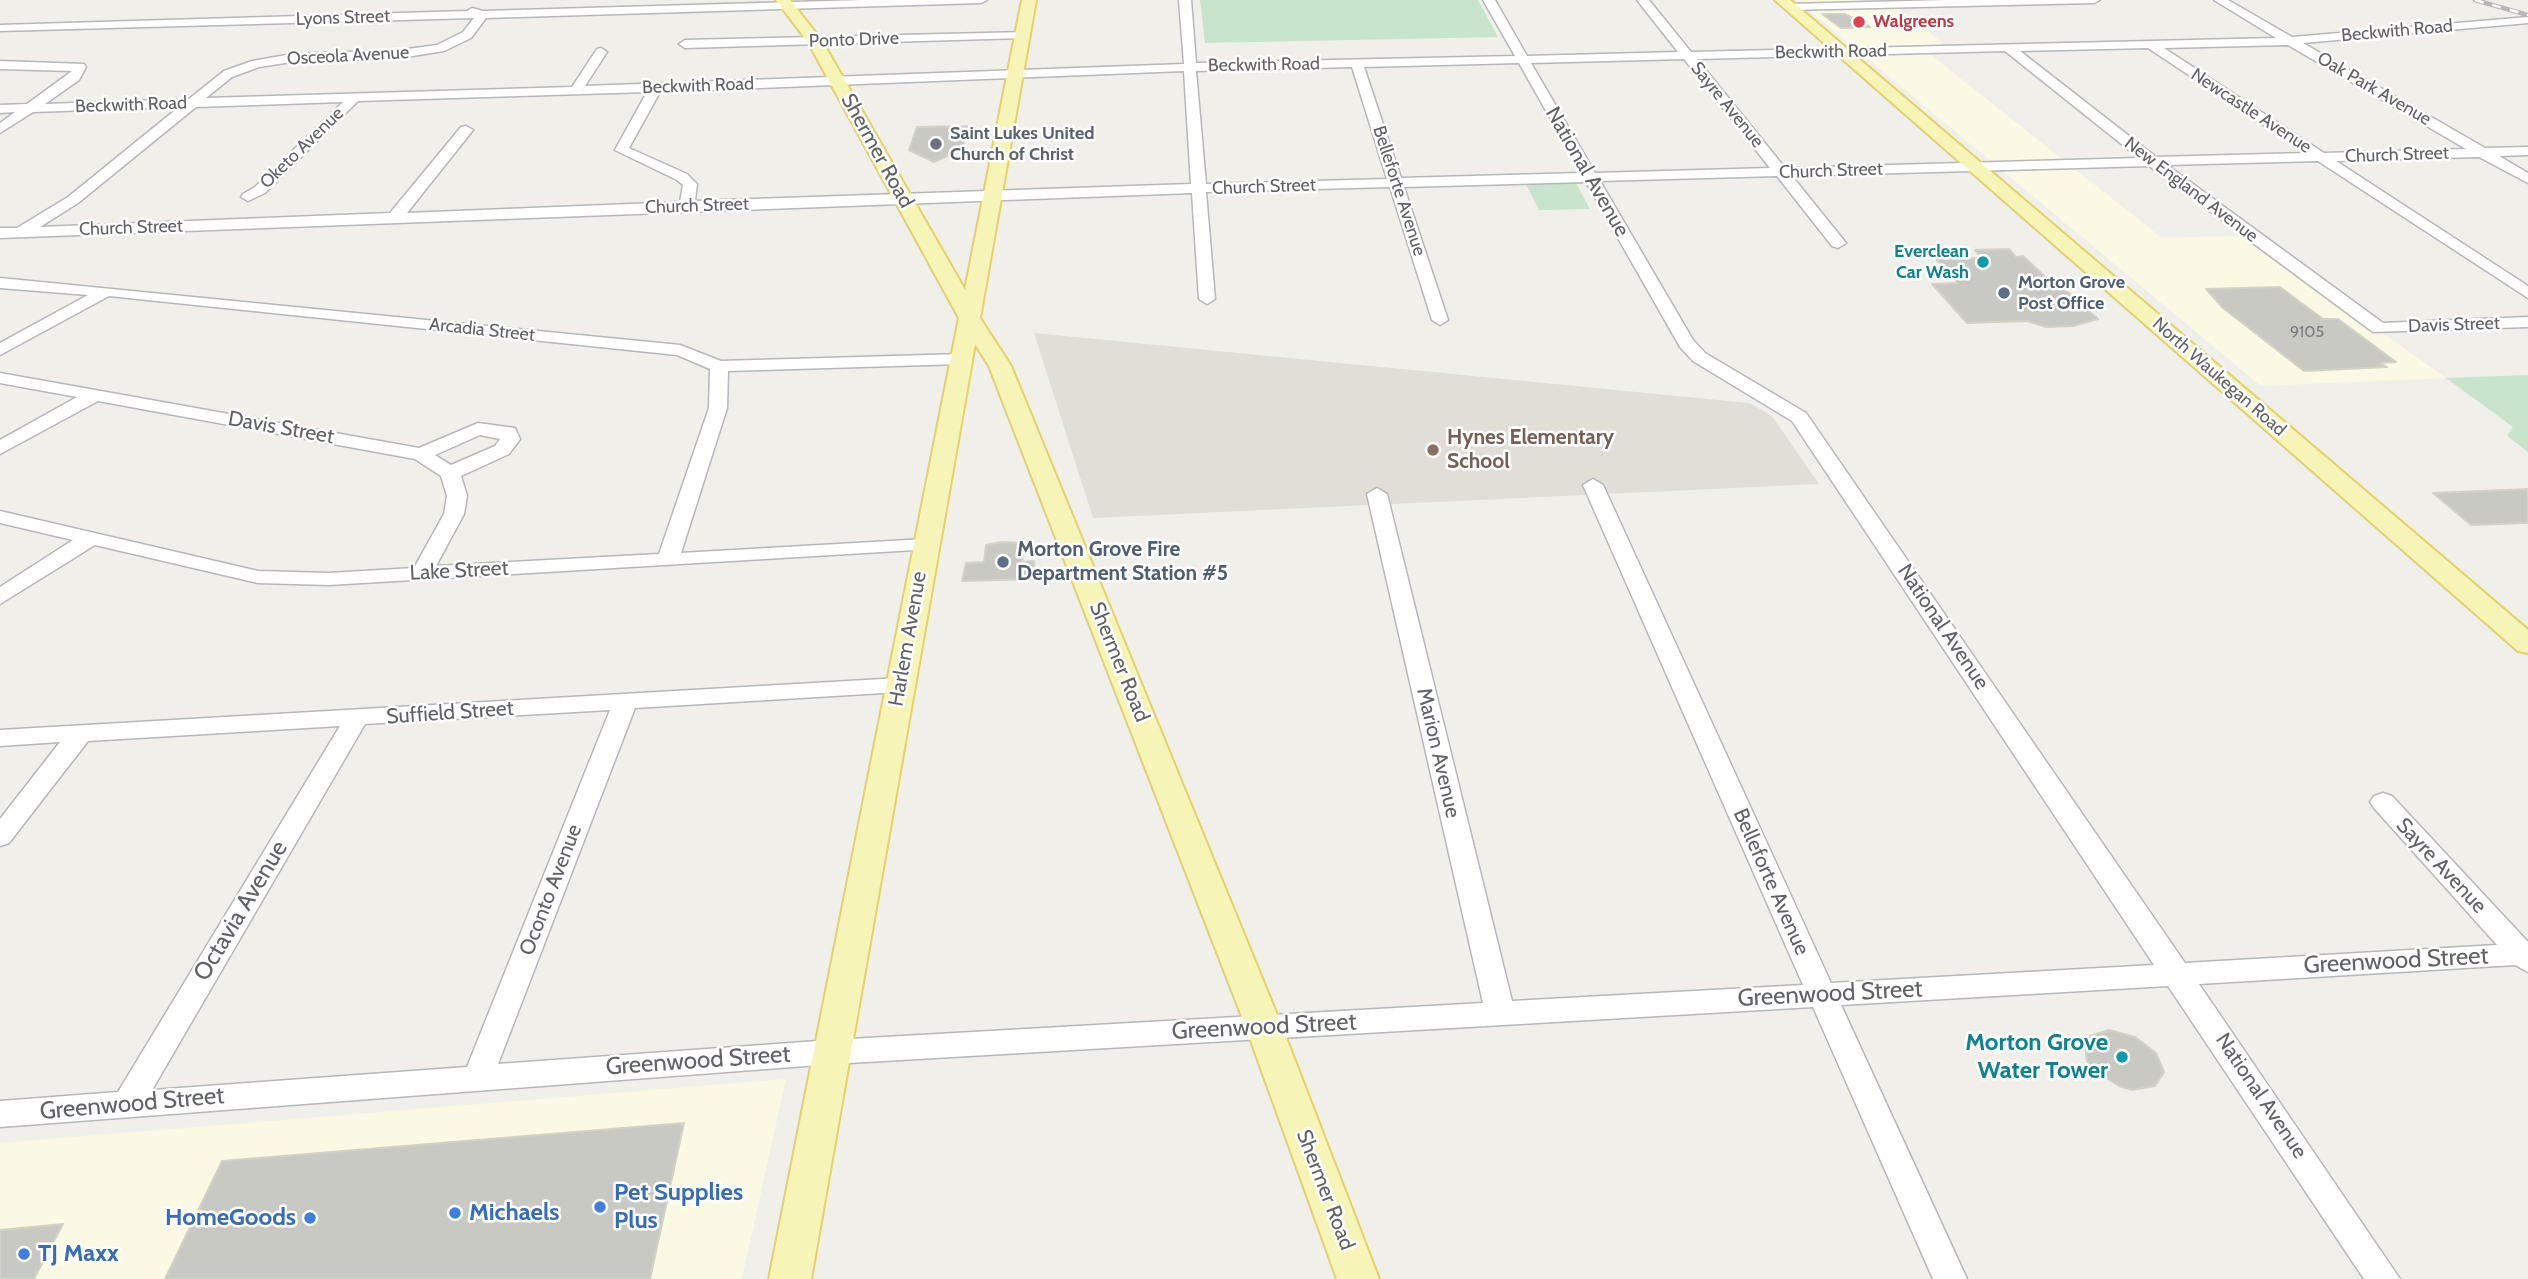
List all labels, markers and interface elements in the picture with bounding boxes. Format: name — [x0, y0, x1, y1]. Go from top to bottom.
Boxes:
street label: Lyons Street — [296, 6, 390, 30]
place label: Walgreens — [1873, 11, 1954, 33]
marker: Walgreens — [1851, 14, 1867, 30]
street label: Beckwith Road — [2340, 15, 2454, 47]
street label: Ponto Drive — [809, 28, 899, 52]
street label: Beckwith Road — [1775, 40, 1887, 64]
street label: Osceola Avenue — [286, 42, 410, 70]
street label: Oak Park Avenue — [2313, 48, 2435, 130]
street label: Beckwith Road — [1208, 53, 1320, 77]
street label: Sayre Avenue — [1686, 58, 1768, 152]
street label: Newcastle Avenue — [2187, 64, 2315, 158]
street label: Beckwith Road — [642, 73, 754, 99]
street label: Shermer Road — [835, 89, 919, 213]
street label: Beckwith Road — [75, 92, 187, 118]
street label: Oketo Avenue — [256, 103, 348, 193]
street label: National Avenue — [1540, 103, 1634, 241]
place label: Saint Lukes United Church of Christ — [950, 123, 1095, 166]
street label: Belleforte Avenue — [1368, 123, 1430, 259]
street label: New England Avenue — [2120, 133, 2262, 247]
marker: Saint Lukes United Church of Christ — [928, 136, 944, 152]
street label: Church Street — [2345, 142, 2449, 168]
street label: Church Street — [1779, 158, 1883, 184]
street label: Church Street — [1212, 174, 1316, 200]
street label: Church Street — [645, 193, 749, 219]
street label: Church Street — [79, 215, 183, 241]
place label: Everclean Car Wash — [1894, 241, 1969, 284]
marker: Everclean Car Wash — [1975, 254, 1991, 270]
place label: Morton Grove Post Office — [2018, 272, 2125, 314]
marker: Morton Grove Post Office — [1996, 285, 2012, 301]
street label: North Waukegan Road — [2148, 313, 2290, 441]
street label: Davis Street — [2408, 313, 2500, 337]
street label: Arcadia Street — [428, 314, 536, 346]
house number: 9105 — [2290, 322, 2324, 342]
street label: Davis Street — [226, 406, 336, 450]
place label: Hynes Elementary School — [1447, 425, 1614, 475]
marker: Hynes Elementary School — [1425, 442, 1441, 458]
place label: Morton Grove Fire Department Station #5 — [1017, 537, 1228, 587]
marker: Morton Grove Fire Department Station #5 — [995, 554, 1011, 570]
street label: Lake Street — [409, 556, 509, 586]
street label: National Avenue — [1892, 560, 1994, 694]
street label: Harlem Avenue — [884, 570, 932, 708]
street label: Shermer Road — [1084, 598, 1154, 726]
street label: Marion Avenue — [1411, 686, 1465, 820]
street label: Suffield Street — [386, 696, 514, 730]
street label: Belleforte Avenue — [1727, 805, 1815, 959]
street label: Sayre Avenue — [2391, 813, 2491, 919]
street label: Oconto Avenue — [514, 821, 588, 959]
street label: Octavia Avenue — [188, 836, 294, 986]
street label: Greenwood Street — [2303, 942, 2489, 980]
street label: Greenwood Street — [1737, 975, 1923, 1013]
street label: Greenwood Street — [1171, 1008, 1357, 1046]
place label: Morton Grove Water Tower — [1965, 1029, 2108, 1085]
street label: National Avenue — [2210, 1029, 2312, 1163]
street label: Greenwood Street — [605, 1040, 791, 1082]
marker: Morton Grove Water Tower — [2114, 1049, 2130, 1065]
street label: Greenwood Street — [39, 1082, 225, 1126]
street label: Shermer Road — [1290, 1126, 1360, 1254]
place label: Pet Supplies Plus — [614, 1179, 743, 1235]
place label: Michaels — [469, 1199, 559, 1227]
marker: Pet Supplies Plus — [592, 1199, 608, 1215]
place label: HomeGoods — [165, 1204, 296, 1232]
marker: Michaels — [447, 1205, 463, 1221]
marker: HomeGoods — [302, 1210, 318, 1226]
place label: TJ Maxx — [38, 1240, 119, 1268]
marker: TJ Maxx — [16, 1246, 32, 1262]

